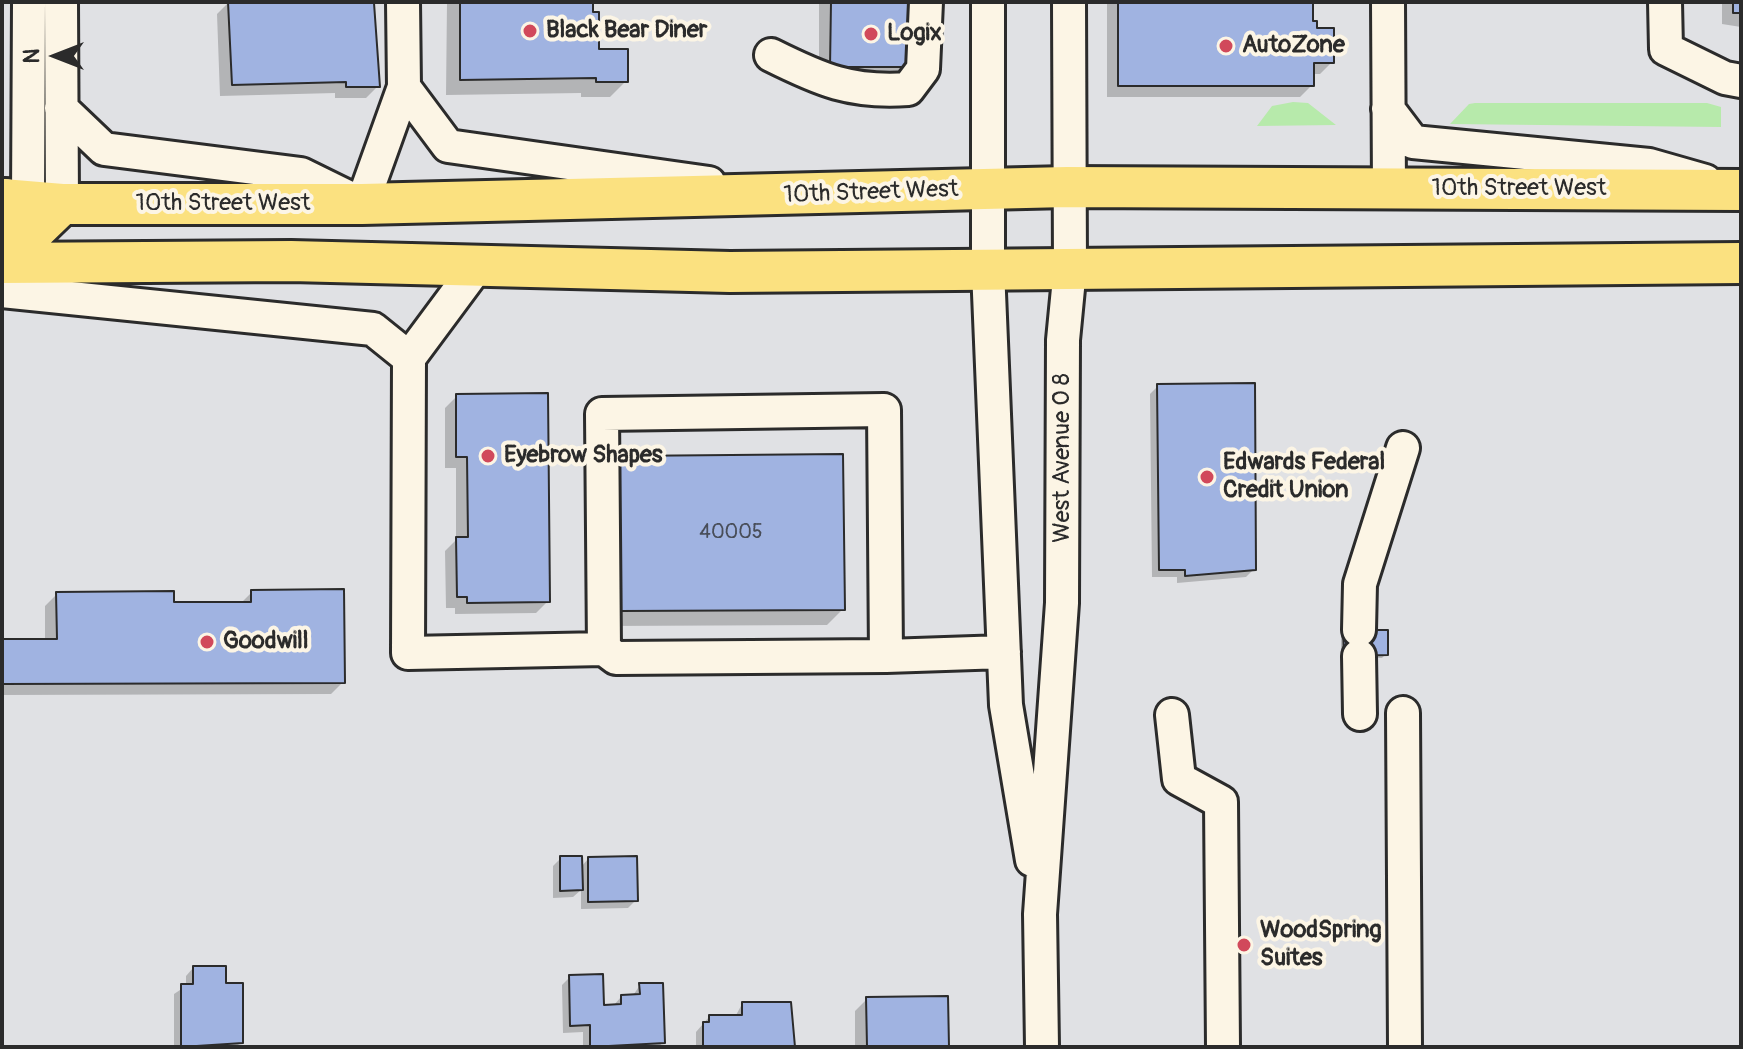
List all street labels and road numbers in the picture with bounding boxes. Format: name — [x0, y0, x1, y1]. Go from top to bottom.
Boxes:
street label: 10th Street West — [1432, 175, 1606, 203]
street label: 10th Street West — [783, 176, 959, 210]
street label: 10th Street West — [136, 190, 310, 218]
street label: West Avenue O 8 — [1049, 373, 1077, 543]

